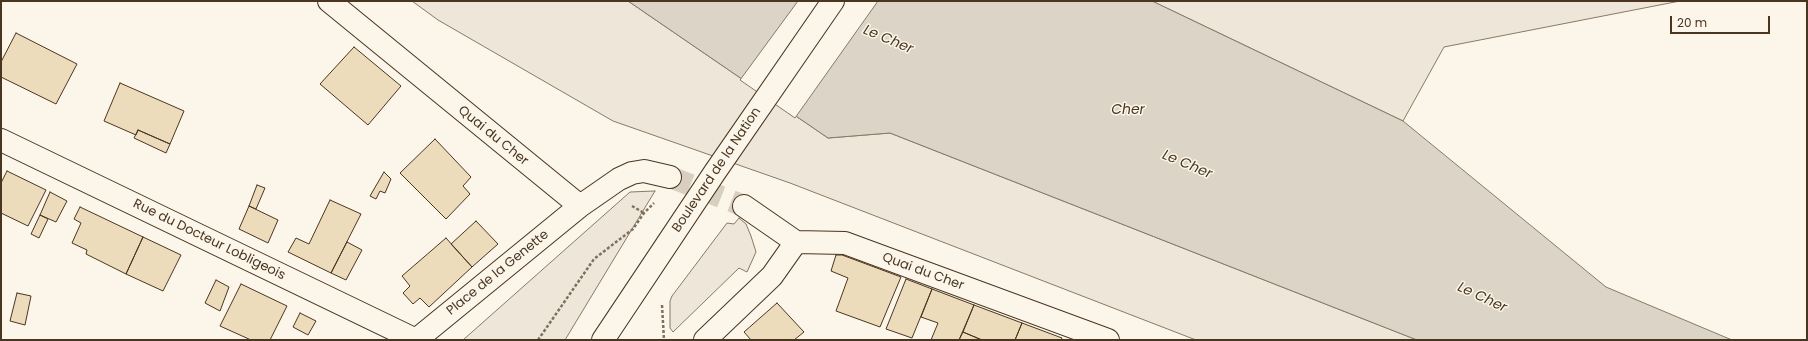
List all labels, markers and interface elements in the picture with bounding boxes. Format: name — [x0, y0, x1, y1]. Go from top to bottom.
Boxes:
scale bar — [1672, 8, 1772, 34]
text: 20 m — [1677, 14, 1707, 31]
water label: Le Cher — [861, 22, 915, 58]
water label: Cher — [1111, 102, 1145, 118]
street label: Quai du Cher — [455, 103, 531, 169]
street label: Boulevard de la Nation — [669, 105, 765, 235]
water label: Le Cher — [1160, 147, 1214, 183]
street label: Rue du Docteur Lobligeois — [130, 196, 288, 284]
street label: Place de la Genette — [444, 227, 552, 319]
street label: Quai du Cher — [880, 250, 966, 294]
water label: Le Cher — [1455, 279, 1509, 317]

